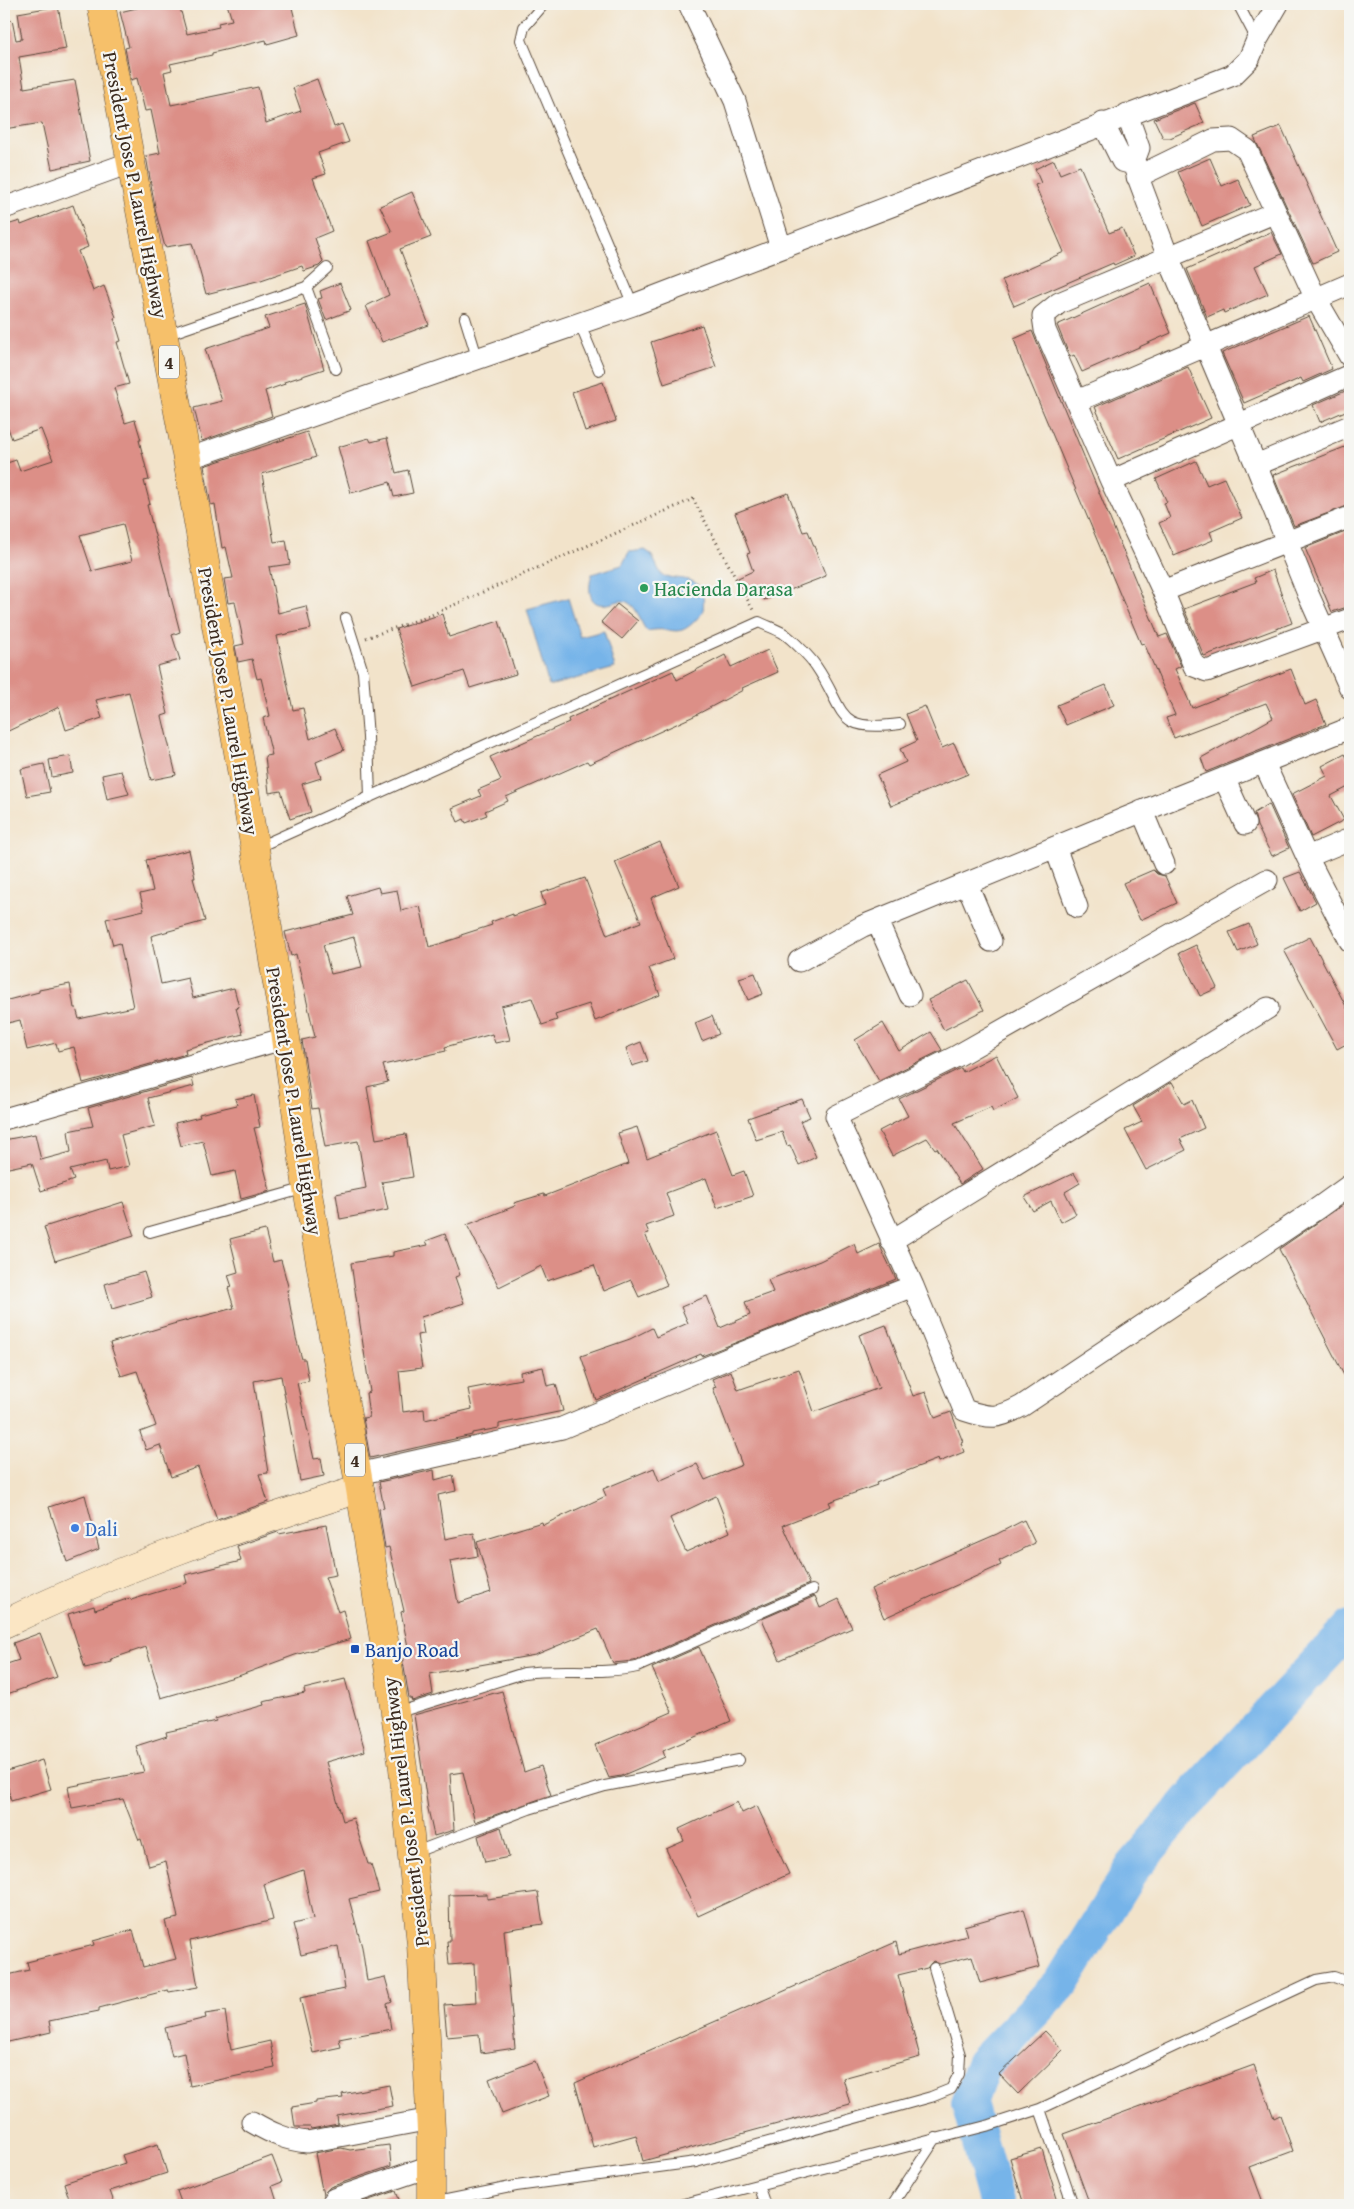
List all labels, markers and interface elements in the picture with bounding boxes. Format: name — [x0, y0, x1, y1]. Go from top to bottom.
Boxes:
street label: President Jose P. Laurel Highway — [96, 49, 176, 321]
road number: 4 — [159, 346, 179, 378]
street label: President Jose P. Laurel Highway — [191, 565, 267, 837]
place label: Hacienda Darasa — [654, 574, 793, 603]
marker: Hacienda Darasa — [638, 582, 650, 594]
street label: President Jose P. Laurel Highway — [259, 965, 331, 1237]
road number: 4 — [345, 1444, 365, 1476]
place label: Dali — [85, 1514, 118, 1543]
marker: Dali — [69, 1522, 81, 1534]
place label: Banjo Road — [365, 1635, 459, 1664]
marker: Banjo Road — [349, 1643, 361, 1655]
street label: President Jose P. Laurel Highway — [374, 1676, 436, 1948]

